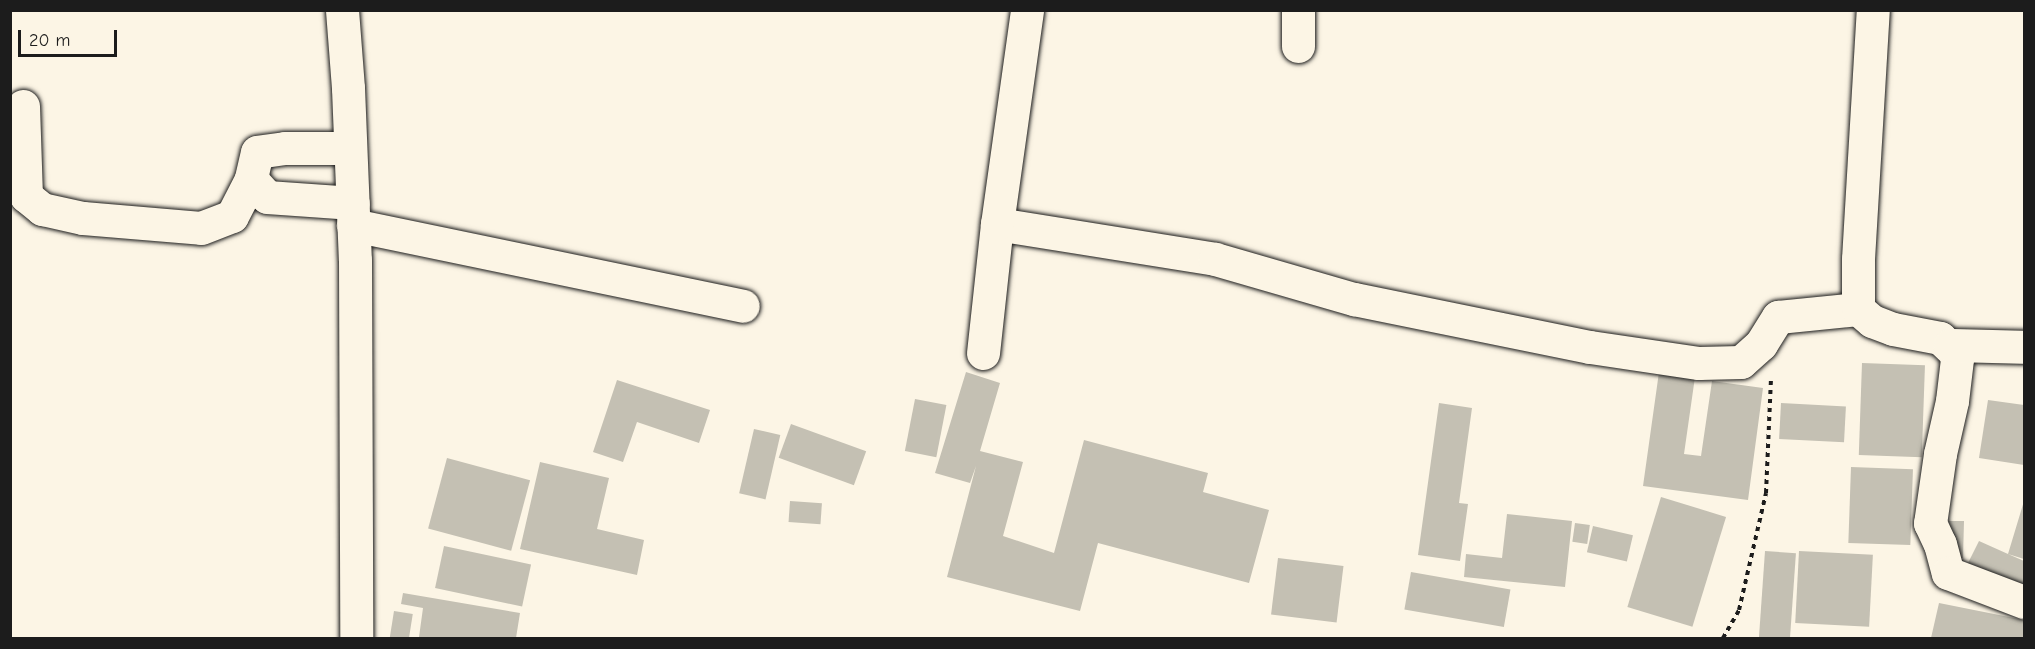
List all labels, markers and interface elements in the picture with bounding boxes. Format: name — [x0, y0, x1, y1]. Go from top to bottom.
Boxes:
scale bar — [21, 18, 120, 56]
text: 20 m — [29, 30, 70, 51]

